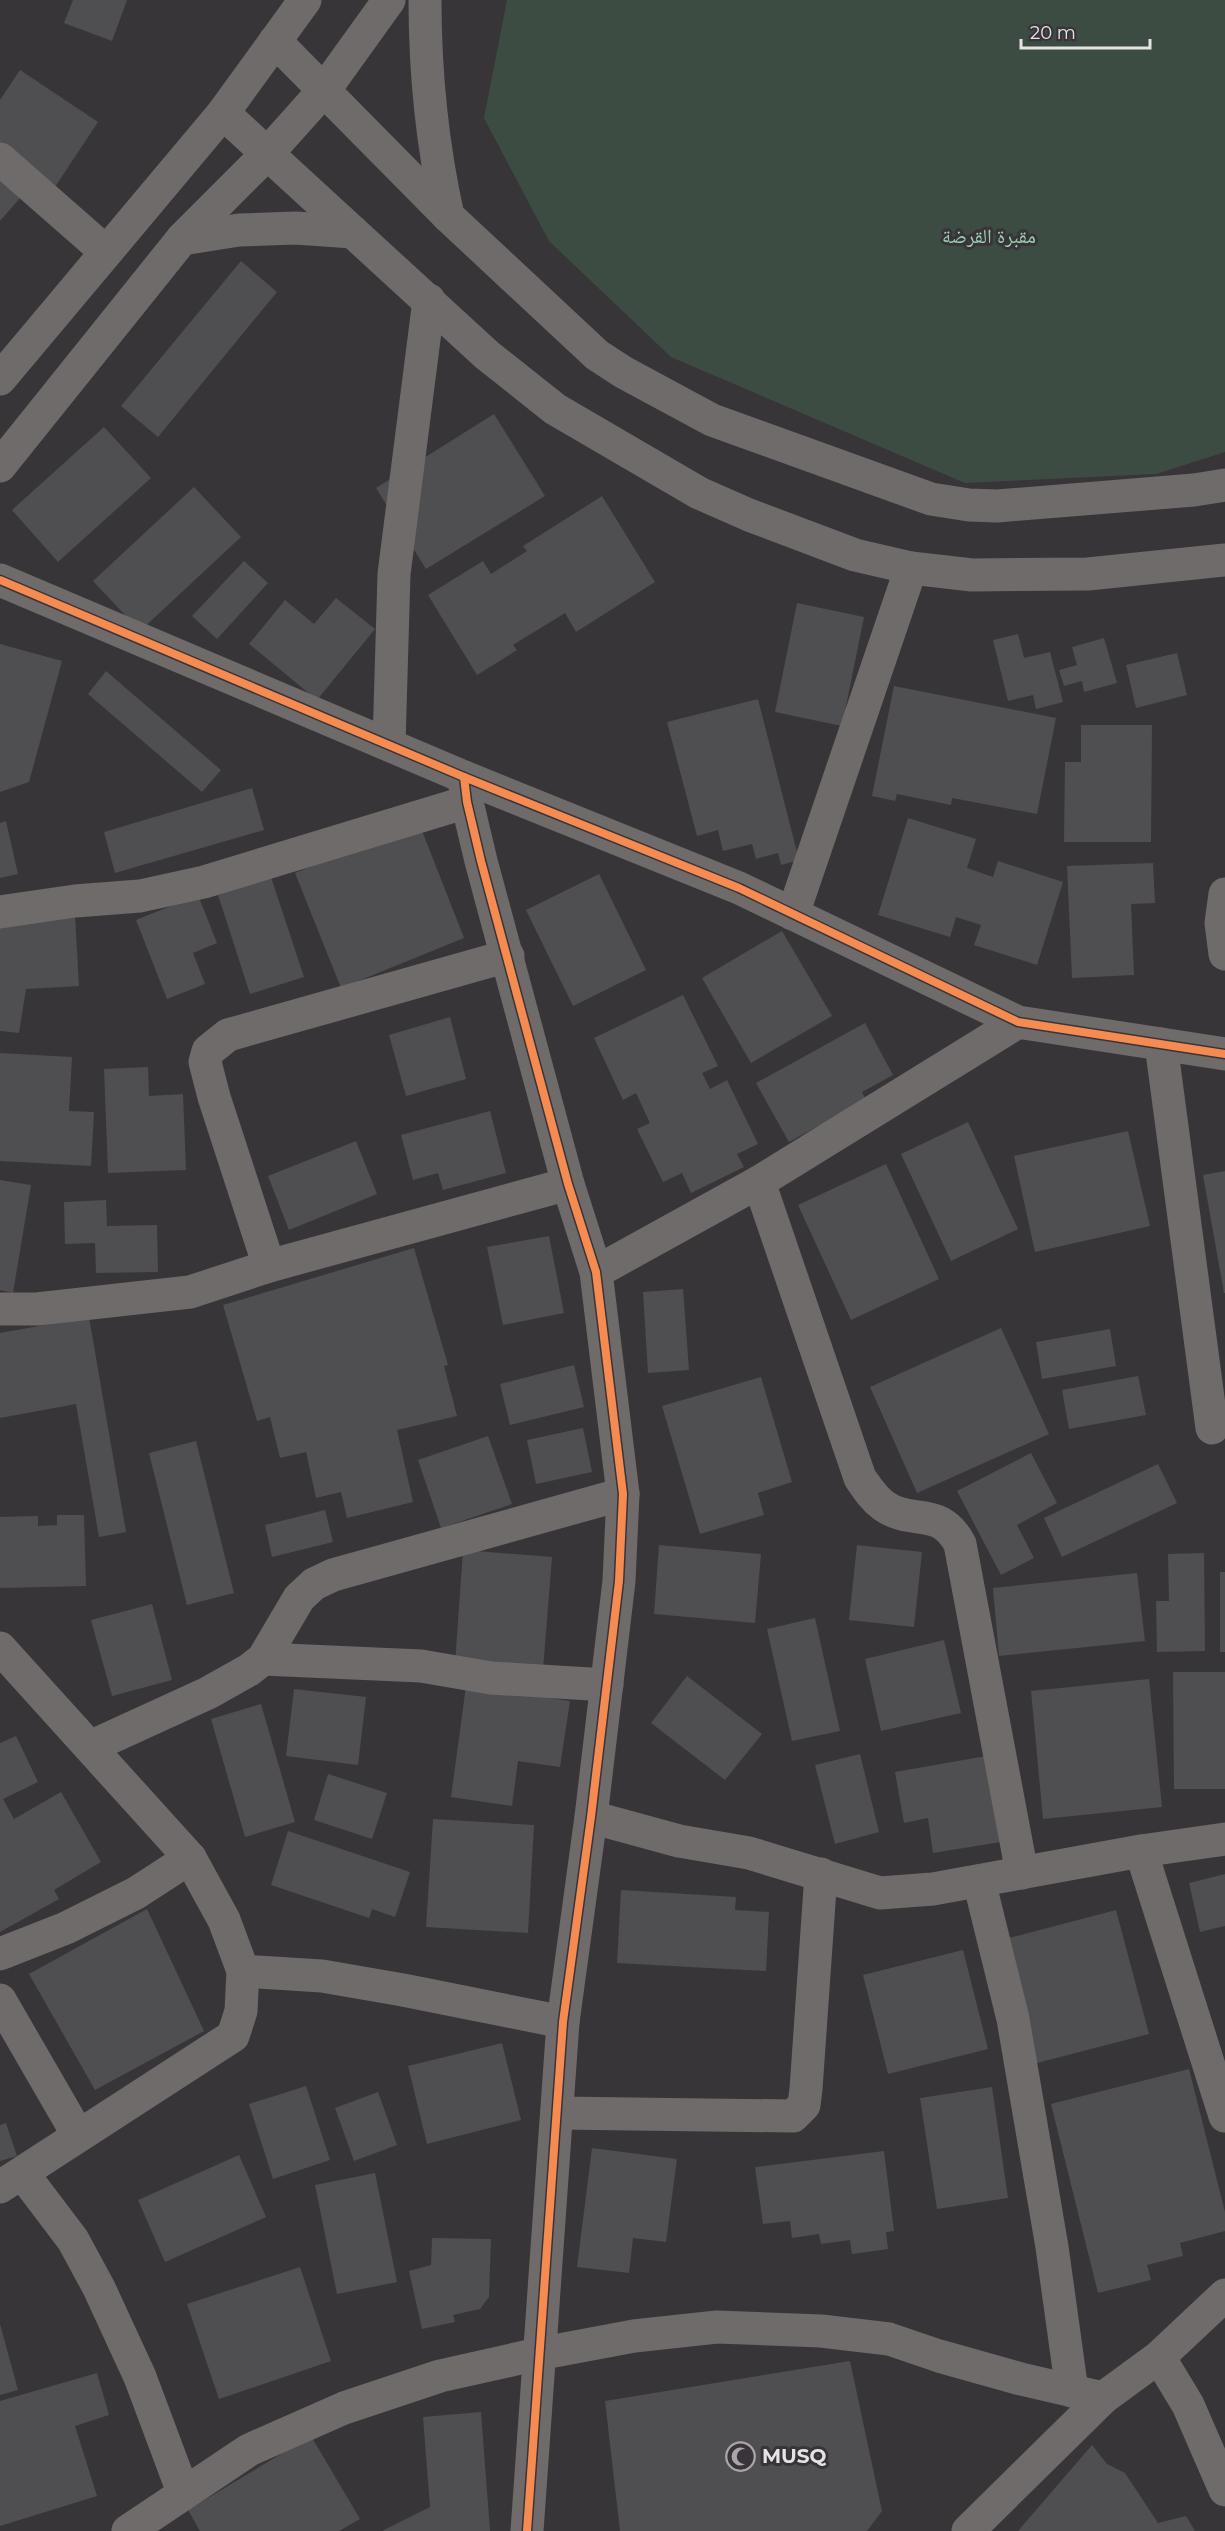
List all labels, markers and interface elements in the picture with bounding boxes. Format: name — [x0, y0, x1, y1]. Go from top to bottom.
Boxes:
scale bar — [1021, 12, 1150, 50]
text: 20 m — [1030, 22, 1076, 44]
park label: مقبرة القرضة — [942, 224, 1036, 248]
mosque icon: MUSQ — [725, 2440, 757, 2472]
place label: MUSQ — [762, 2444, 827, 2468]

